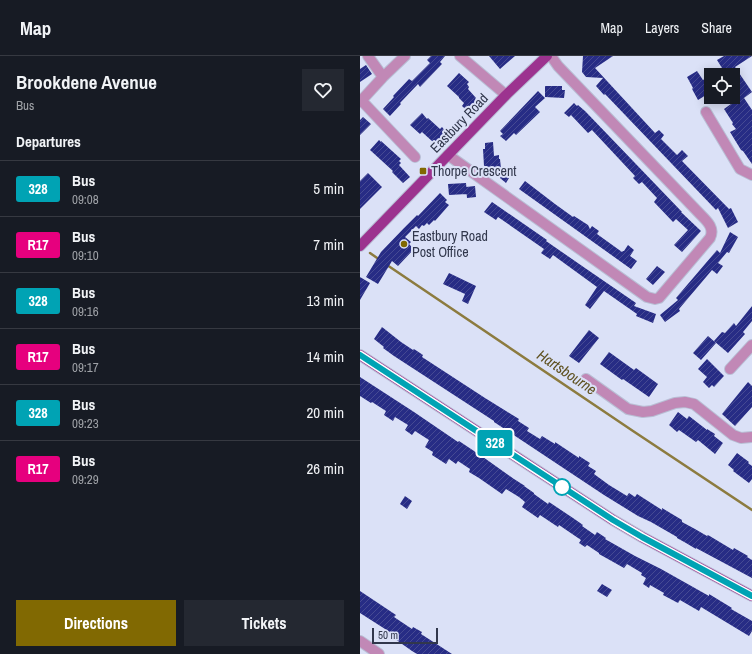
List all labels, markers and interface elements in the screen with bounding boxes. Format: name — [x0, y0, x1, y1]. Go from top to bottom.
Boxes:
text: Map — [20, 15, 51, 41]
text: Map — [601, 19, 623, 37]
text: Layers — [645, 19, 679, 37]
text: Share — [701, 19, 732, 37]
map controls — [704, 68, 740, 104]
button: locate — [704, 68, 740, 104]
text: Brookdene Avenue — [16, 69, 157, 95]
button: heart — [302, 69, 344, 111]
street label: Eastbury Road — [426, 89, 492, 157]
text: Bus — [16, 97, 34, 114]
text: Departures — [16, 131, 81, 152]
place label: Thorpe Crescent — [431, 162, 517, 180]
marker: Thorpe Crescent — [418, 166, 428, 176]
text: Bus — [72, 170, 95, 191]
text: 5 min — [313, 178, 344, 199]
text: 328 — [28, 180, 48, 198]
text: 09:08 — [72, 191, 99, 208]
text: Bus — [72, 226, 95, 247]
place label: Eastbury Road Post Office — [412, 227, 488, 261]
text: 7 min — [313, 234, 344, 255]
text: R17 — [27, 236, 49, 254]
marker: Eastbury Road Post Office — [399, 239, 409, 249]
text: 09:10 — [72, 247, 99, 264]
text: Bus — [72, 282, 95, 303]
text: 13 min — [306, 290, 344, 311]
text: 328 — [28, 292, 48, 310]
text: 09:16 — [72, 303, 99, 320]
text: Bus — [72, 338, 95, 359]
water label: Hartsbourne — [533, 344, 601, 400]
text: 14 min — [306, 346, 344, 367]
text: R17 — [27, 348, 49, 366]
text: 09:17 — [72, 359, 99, 376]
text: Bus — [72, 394, 95, 415]
text: 20 min — [306, 402, 344, 423]
text: 328 — [28, 404, 48, 422]
text: 09:23 — [72, 415, 99, 432]
line badge: 328 — [472, 430, 518, 456]
text: 328 — [485, 434, 505, 452]
text: Bus — [72, 450, 95, 471]
text: 26 min — [306, 458, 344, 479]
text: R17 — [27, 460, 49, 478]
text: 09:29 — [72, 471, 99, 488]
unlabelled marker — [553, 478, 571, 496]
button: Directions — [16, 600, 176, 646]
button: Tickets — [184, 600, 344, 646]
scale bar — [372, 626, 438, 645]
text: 50 m — [378, 628, 398, 642]

